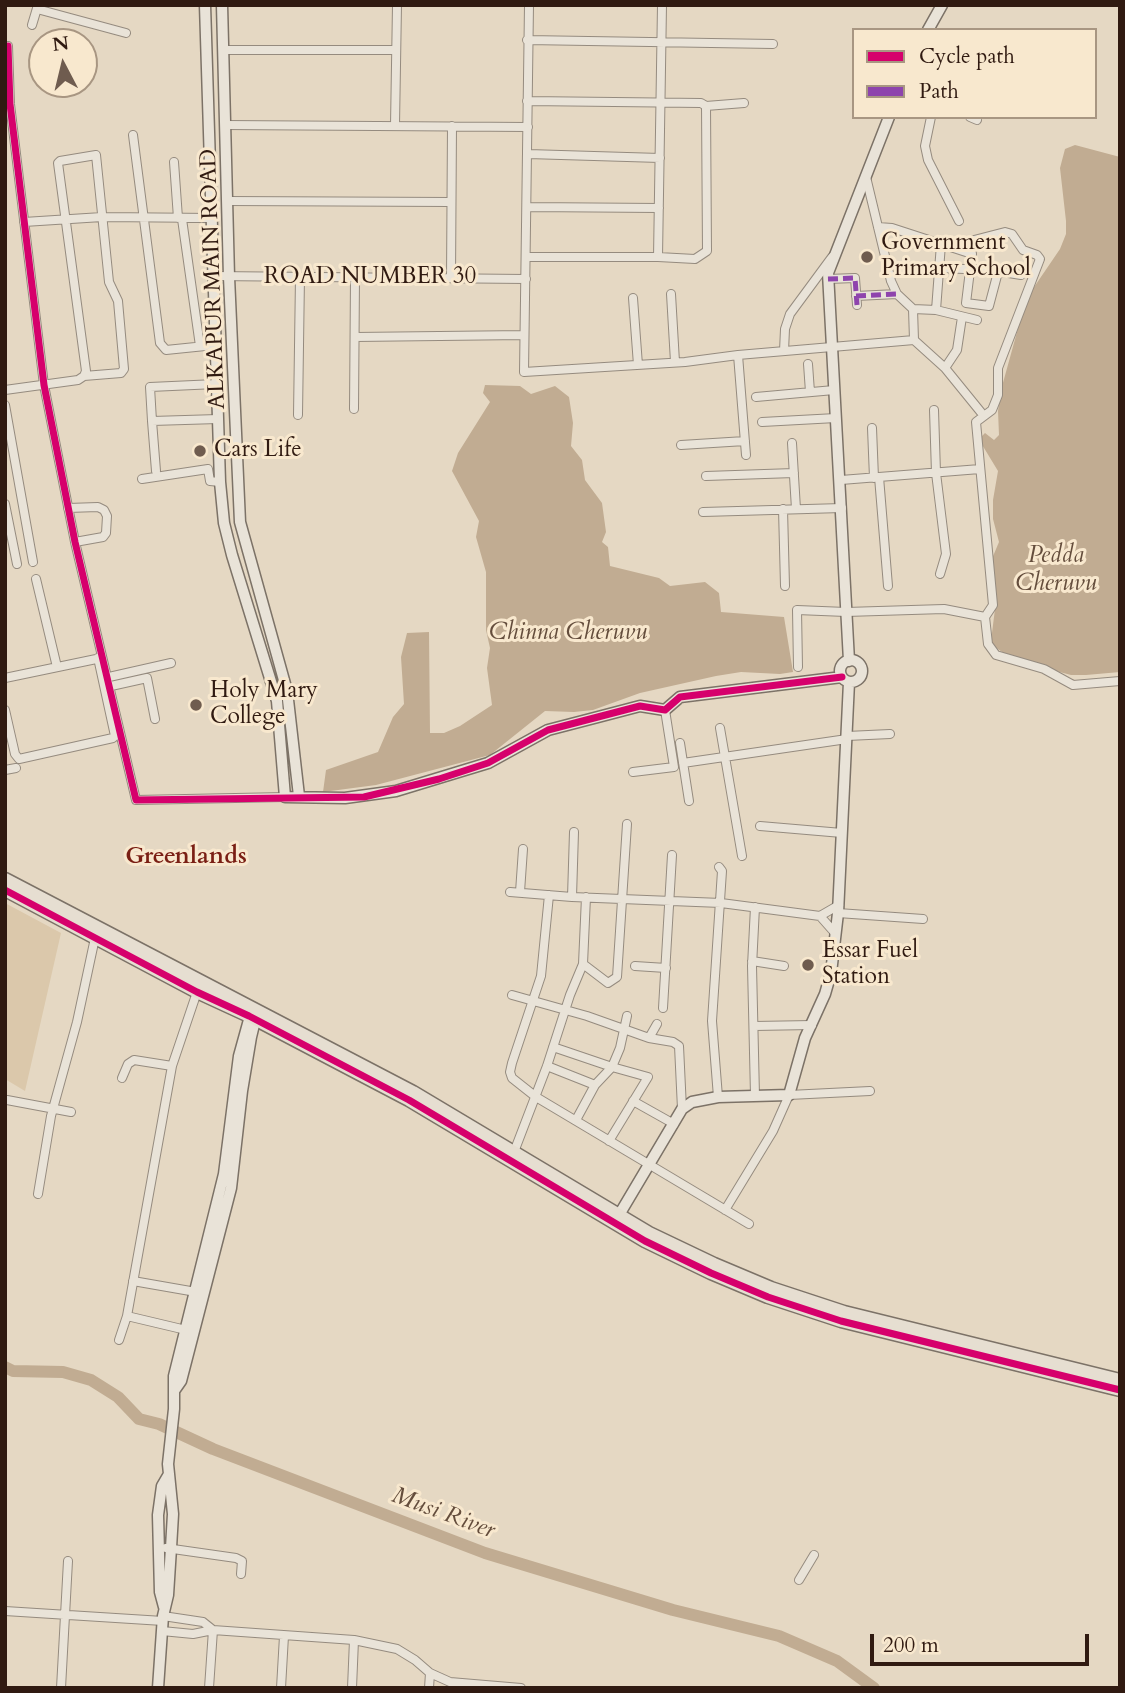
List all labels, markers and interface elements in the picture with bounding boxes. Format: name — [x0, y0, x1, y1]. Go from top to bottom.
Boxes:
north arrow — [28, 28, 98, 98]
legend — [852, 28, 1097, 119]
text: N — [51, 30, 70, 58]
text: Cycle path — [919, 42, 1015, 71]
text: Path — [919, 77, 959, 106]
street label: ALKAPUR MAIN ROAD — [196, 148, 232, 410]
place label: Government Primary School — [881, 230, 1031, 284]
marker: Government Primary School — [859, 249, 875, 265]
street label: ROAD NUMBER 30 — [264, 264, 476, 292]
place label: Cars Life — [214, 437, 302, 465]
marker: Cars Life — [192, 443, 208, 459]
water label: Pedda Cheruvu — [1015, 542, 1097, 598]
water label: Chinna Cheruvu — [489, 619, 647, 647]
place label: Holy Mary College — [210, 678, 318, 732]
marker: Holy Mary College — [188, 697, 204, 713]
district label: Greenlands — [125, 843, 247, 871]
place label: Essar Fuel Station — [822, 938, 918, 992]
marker: Essar Fuel Station — [800, 957, 816, 973]
water label: Musi River — [388, 1482, 498, 1546]
scale bar — [873, 1620, 1092, 1664]
text: 200 m — [883, 1631, 939, 1660]

